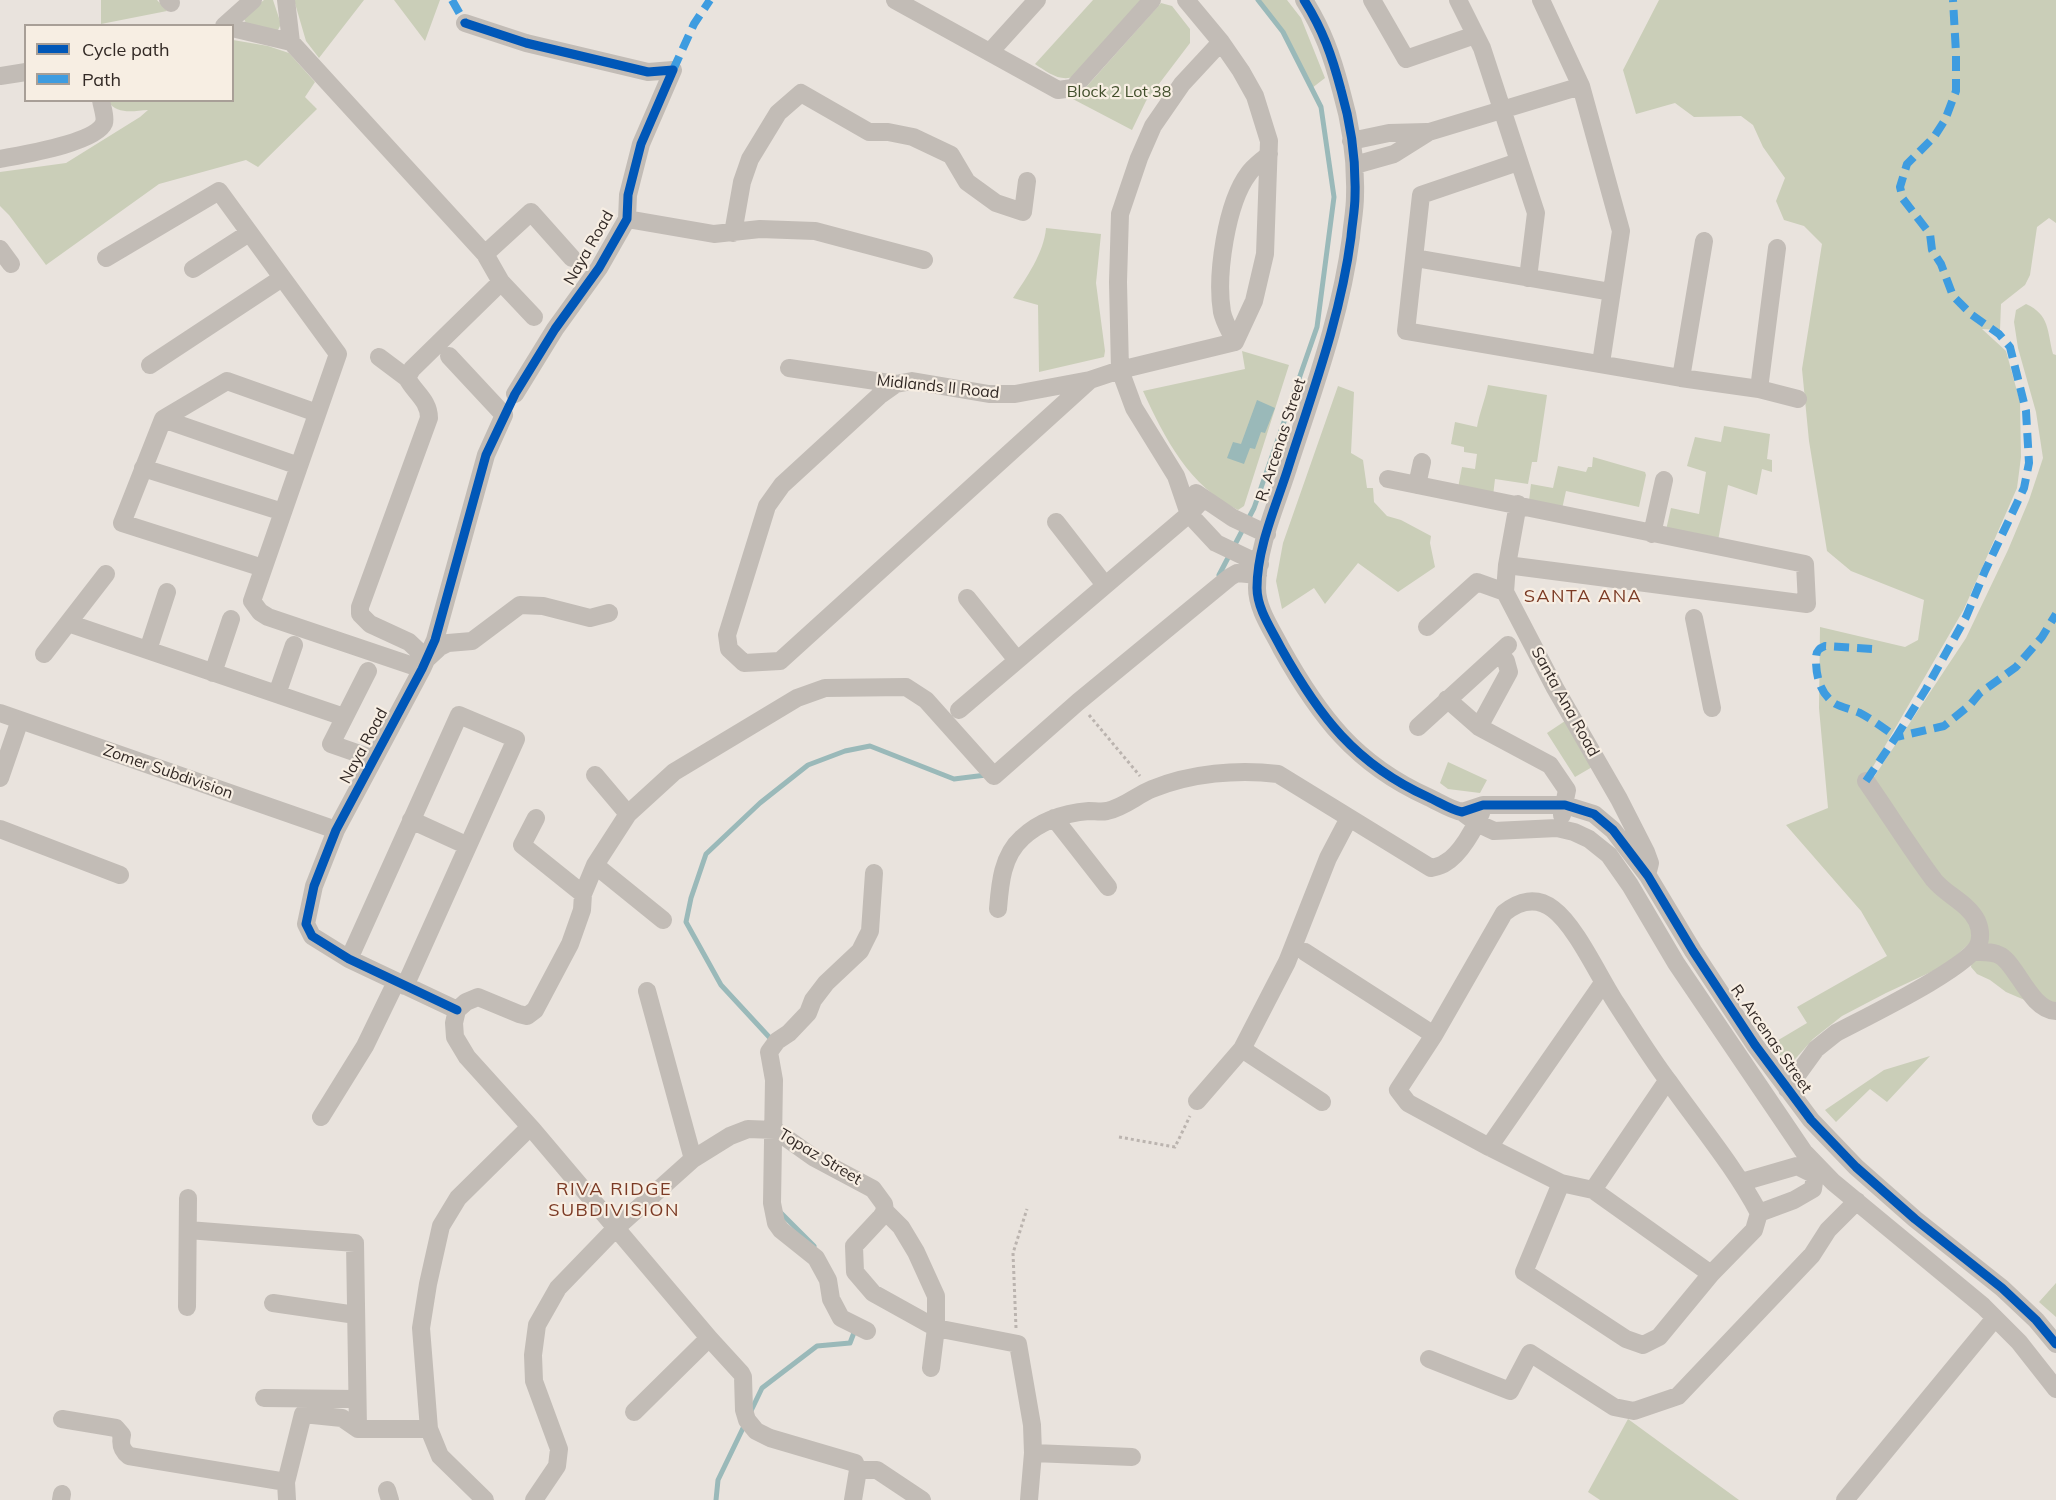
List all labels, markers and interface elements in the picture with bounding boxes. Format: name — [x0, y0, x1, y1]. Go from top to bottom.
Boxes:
legend — [24, 24, 234, 102]
text: Cycle path — [82, 38, 169, 61]
text: Path — [82, 68, 121, 91]
park label: Block 2 Lot 38 — [1067, 82, 1171, 102]
street label: Naya Road — [560, 207, 618, 289]
street label: Midlands II Road — [876, 371, 1000, 403]
street label: R. Arcenas Street — [1252, 376, 1310, 504]
district label: SANTA ANA — [1524, 586, 1642, 608]
street label: Santa Ana Road — [1527, 644, 1603, 760]
street label: Naya Road — [336, 705, 392, 787]
street label: Zomer Subdivision — [101, 741, 235, 803]
street label: R. Arcenas Street — [1726, 981, 1816, 1097]
street label: Topaz Street — [775, 1125, 865, 1189]
district label: RIVA RIDGE SUBDIVISION — [548, 1179, 680, 1222]

